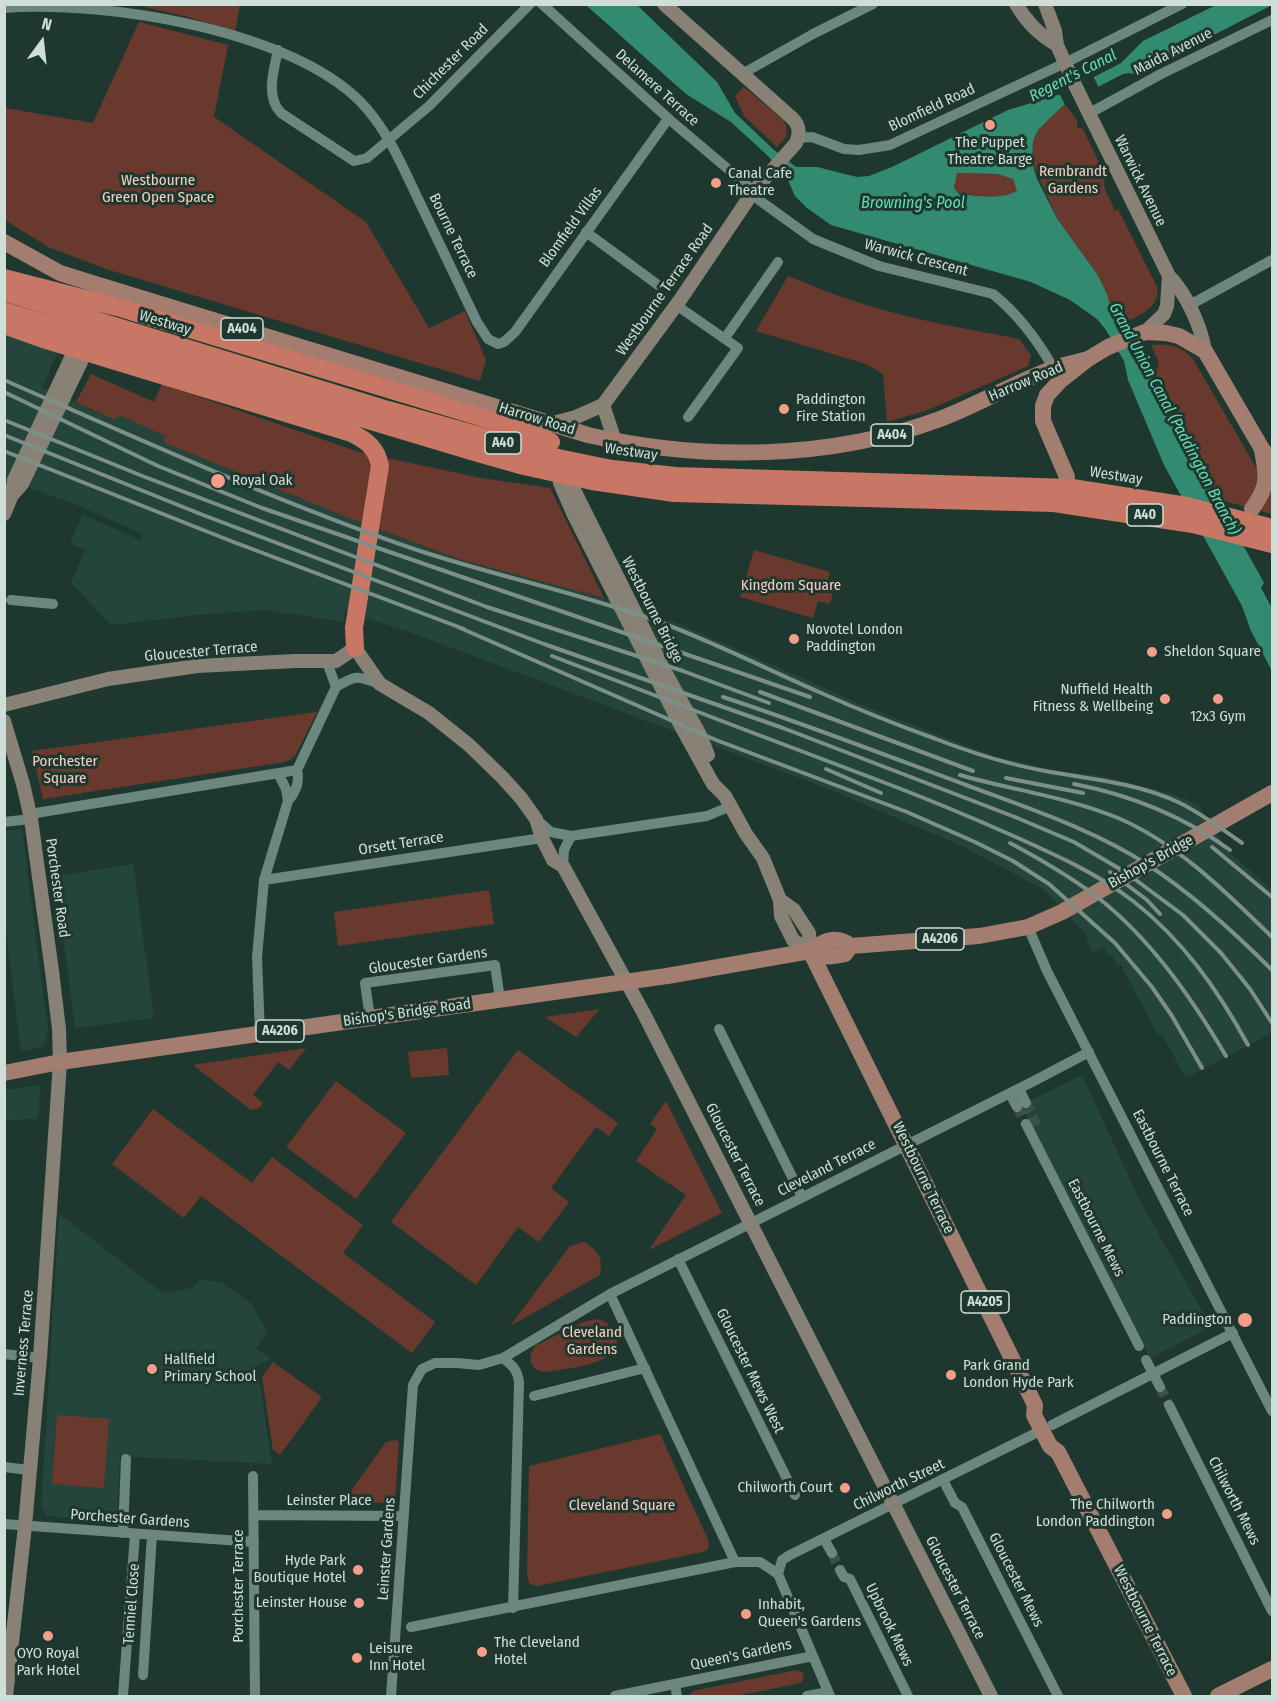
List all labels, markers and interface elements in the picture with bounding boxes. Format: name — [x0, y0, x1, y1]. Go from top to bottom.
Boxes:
north arrow — [12, 12, 72, 72]
text: N — [40, 14, 54, 35]
street label: Chichester Road — [410, 21, 492, 103]
street label: Maida Avenue — [1131, 25, 1215, 79]
street label: Delamere Terrace — [611, 46, 703, 130]
water label: Regent's Canal — [1026, 46, 1120, 106]
street label: Blomfield Road — [886, 80, 978, 136]
marker: The Puppet Theatre Barge — [983, 118, 997, 132]
street label: Warwick Avenue — [1110, 133, 1170, 229]
place label: The Puppet Theatre Barge — [948, 134, 1032, 169]
park label: Rembrandt Gardens — [1039, 163, 1107, 198]
place label: Canal Cafe Theatre — [728, 165, 792, 200]
park label: Westbourne Green Open Space — [102, 172, 214, 207]
marker: Canal Cafe Theatre — [709, 176, 723, 190]
street label: Blomfield Villas — [536, 183, 606, 271]
street label: Bourne Terrace — [425, 191, 481, 281]
water label: Browning's Pool — [861, 194, 965, 214]
street label: Westbourne Terrace Road — [613, 221, 717, 359]
street label: Warwick Crescent — [862, 236, 970, 280]
water label: Grand Union Canal (Paddington Branch) — [1105, 300, 1243, 538]
street label: Westway — [137, 307, 193, 339]
road number: A404 — [221, 318, 263, 340]
street label: Harrow Road — [986, 358, 1066, 406]
place label: Paddington Fire Station — [796, 391, 866, 426]
street label: Harrow Road — [497, 399, 577, 439]
marker: Paddington Fire Station — [777, 402, 791, 416]
road number: A404 — [871, 424, 913, 446]
road number: A40 — [485, 432, 521, 454]
street label: Westway — [603, 439, 659, 465]
street label: Westway — [1088, 463, 1144, 489]
marker: Royal Oak — [209, 472, 227, 490]
place label: Royal Oak — [232, 472, 293, 490]
road number: A40 — [1127, 504, 1163, 526]
street label: Westbourne Bridge — [617, 554, 687, 666]
park label: Kingdom Square — [741, 577, 841, 595]
place label: Novotel London Paddington — [806, 621, 903, 656]
marker: Novotel London Paddington — [787, 632, 801, 646]
street label: Gloucester Terrace — [144, 638, 258, 666]
place label: Sheldon Square — [1164, 643, 1261, 661]
marker: Sheldon Square — [1145, 645, 1159, 659]
place label: Nuffield Health Fitness & Wellbeing — [1033, 681, 1153, 716]
marker: Nuffield Health Fitness & Wellbeing — [1158, 692, 1172, 706]
marker: 12x3 Gym — [1211, 692, 1225, 706]
place label: 12x3 Gym — [1190, 708, 1246, 726]
park label: Porchester Square — [32, 753, 98, 788]
street label: Orsett Terrace — [357, 828, 445, 860]
street label: Bishop's Bridge — [1105, 831, 1197, 893]
street label: Porchester Road — [41, 837, 73, 939]
road number: A4206 — [916, 928, 964, 950]
street label: Gloucester Gardens — [368, 944, 488, 978]
street label: Bishop's Bridge Road — [342, 995, 472, 1031]
road number: A4206 — [256, 1020, 304, 1042]
street label: Gloucester Terrace — [701, 1100, 769, 1210]
street label: Eastbourne Terrace — [1128, 1107, 1198, 1219]
street label: Westbourne Terrace — [888, 1119, 958, 1237]
street label: Cleveland Terrace — [775, 1135, 879, 1201]
street label: Eastbourne Mews — [1064, 1176, 1128, 1280]
street label: Inverness Terrace — [10, 1289, 38, 1397]
road number: A4205 — [961, 1291, 1009, 1313]
street label: Gloucester Mews West — [712, 1306, 788, 1436]
place label: Paddington — [1162, 1311, 1232, 1329]
marker: Paddington — [1236, 1311, 1254, 1329]
park label: Cleveland Gardens — [562, 1324, 622, 1359]
place label: Hallfield Primary School — [164, 1351, 256, 1386]
place label: Park Grand London Hyde Park — [963, 1357, 1074, 1392]
marker: Hallfield Primary School — [145, 1362, 159, 1376]
marker: Park Grand London Hyde Park — [944, 1368, 958, 1382]
street label: Chilworth Mews — [1204, 1454, 1264, 1548]
street label: Chilworth Street — [850, 1455, 948, 1515]
place label: Chilworth Court — [737, 1479, 833, 1497]
marker: Chilworth Court — [838, 1481, 852, 1495]
street label: Leinster Place — [286, 1492, 372, 1510]
place label: The Chilworth London Paddington — [1036, 1496, 1155, 1531]
street label: Leinster Gardens — [374, 1497, 400, 1601]
park label: Cleveland Square — [569, 1497, 675, 1515]
street label: Porchester Gardens — [70, 1506, 190, 1532]
marker: The Chilworth London Paddington — [1160, 1507, 1174, 1521]
street label: Porchester Terrace — [230, 1529, 248, 1643]
street label: Gloucester Mews — [985, 1530, 1047, 1630]
street label: Gloucester Terrace — [921, 1533, 989, 1643]
place label: Hyde Park Boutique Hotel — [254, 1552, 346, 1587]
street label: Tenniel Close — [120, 1563, 144, 1645]
marker: Hyde Park Boutique Hotel — [351, 1563, 365, 1577]
street label: Westbourne Terrace — [1109, 1563, 1181, 1679]
street label: Upbrook Mews — [861, 1581, 917, 1669]
place label: Leinster House — [256, 1594, 347, 1612]
marker: Leinster House — [352, 1596, 366, 1610]
place label: Inhabit, Queen's Gardens — [758, 1596, 861, 1631]
marker: Inhabit, Queen's Gardens — [739, 1607, 753, 1621]
marker: OYO Royal Park Hotel — [41, 1629, 55, 1643]
place label: The Cleveland Hotel — [494, 1634, 580, 1669]
street label: Queen's Gardens — [689, 1635, 793, 1675]
place label: Leisure Inn Hotel — [369, 1640, 425, 1675]
place label: OYO Royal Park Hotel — [16, 1645, 80, 1680]
marker: The Cleveland Hotel — [475, 1645, 489, 1659]
marker: Leisure Inn Hotel — [350, 1651, 364, 1665]

